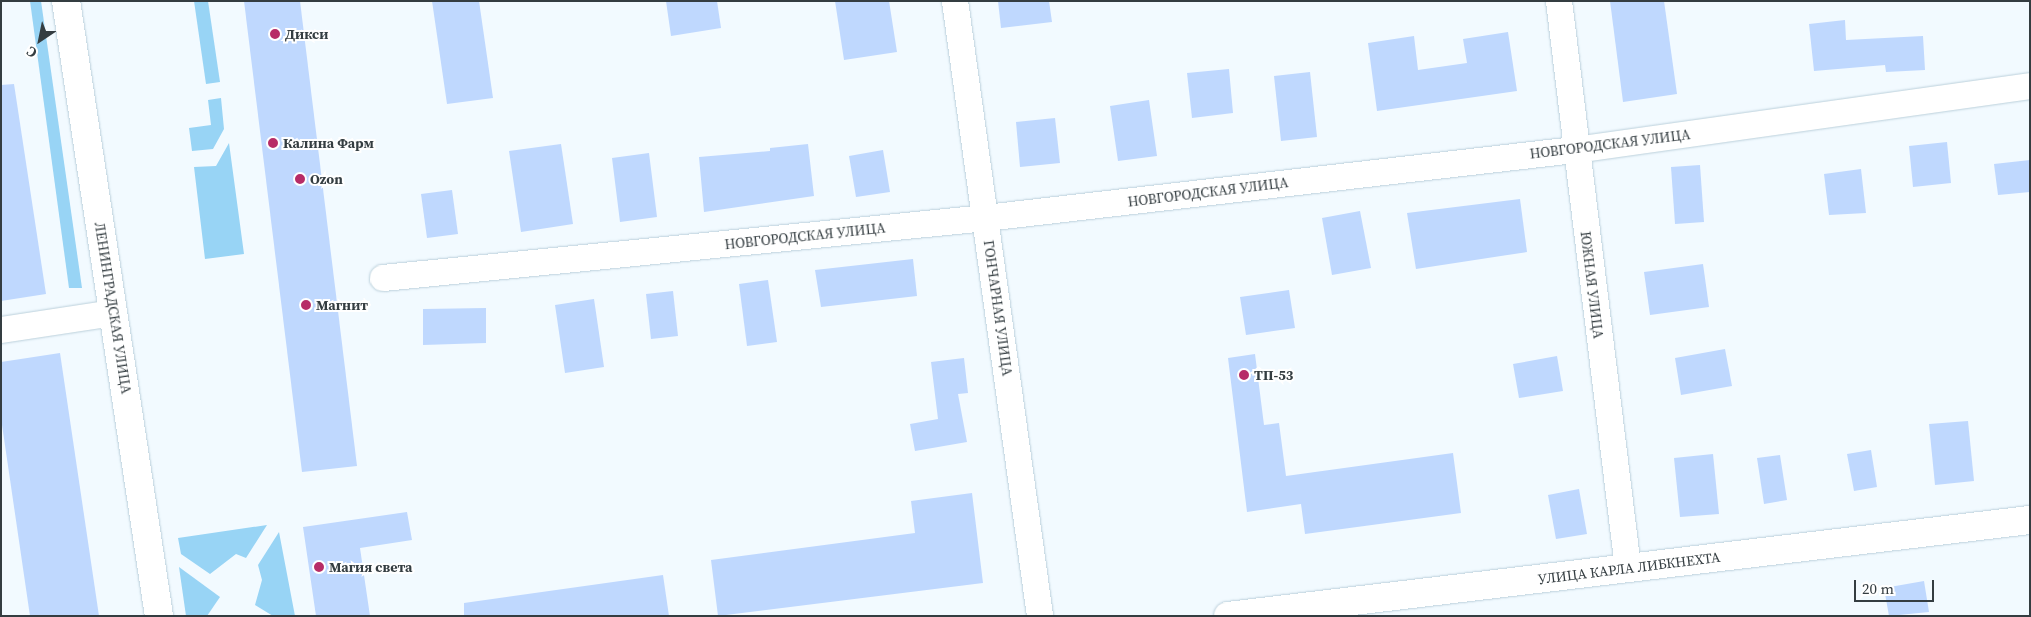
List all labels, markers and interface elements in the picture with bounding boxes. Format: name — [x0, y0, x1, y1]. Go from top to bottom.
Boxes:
north arrow — [15, 15, 65, 65]
place label: Дикси — [285, 26, 328, 42]
marker: Дикси — [269, 28, 281, 40]
text: С — [22, 42, 41, 63]
street label: НОВГОРОДСКАЯ УЛИЦА — [1529, 126, 1691, 162]
place label: Калина Фарм — [283, 135, 374, 151]
marker: Калина Фарм — [267, 137, 279, 149]
place label: Ozon — [310, 171, 343, 187]
marker: Ozon — [294, 173, 306, 185]
street label: НОВГОРОДСКАЯ УЛИЦА — [1127, 174, 1289, 210]
street label: НОВГОРОДСКАЯ УЛИЦА — [724, 219, 886, 253]
street label: ЛЕНИНГРАДСКАЯ УЛИЦА — [91, 221, 135, 395]
street label: ЮЖНАЯ УЛИЦА — [1577, 230, 1607, 340]
street label: ГОНЧАРНАЯ УЛИЦА — [980, 239, 1016, 377]
place label: Магнит — [316, 297, 368, 313]
marker: Магнит — [300, 299, 312, 311]
place label: ТП-53 — [1254, 367, 1293, 383]
marker: ТП-53 — [1238, 369, 1250, 381]
street label: УЛИЦА КАРЛА ЛИБКНЕХТА — [1537, 548, 1721, 588]
place label: Магия света — [329, 559, 412, 575]
marker: Магия света — [313, 561, 325, 573]
scale bar — [1856, 570, 1936, 602]
text: 20 m — [1862, 578, 1894, 599]

